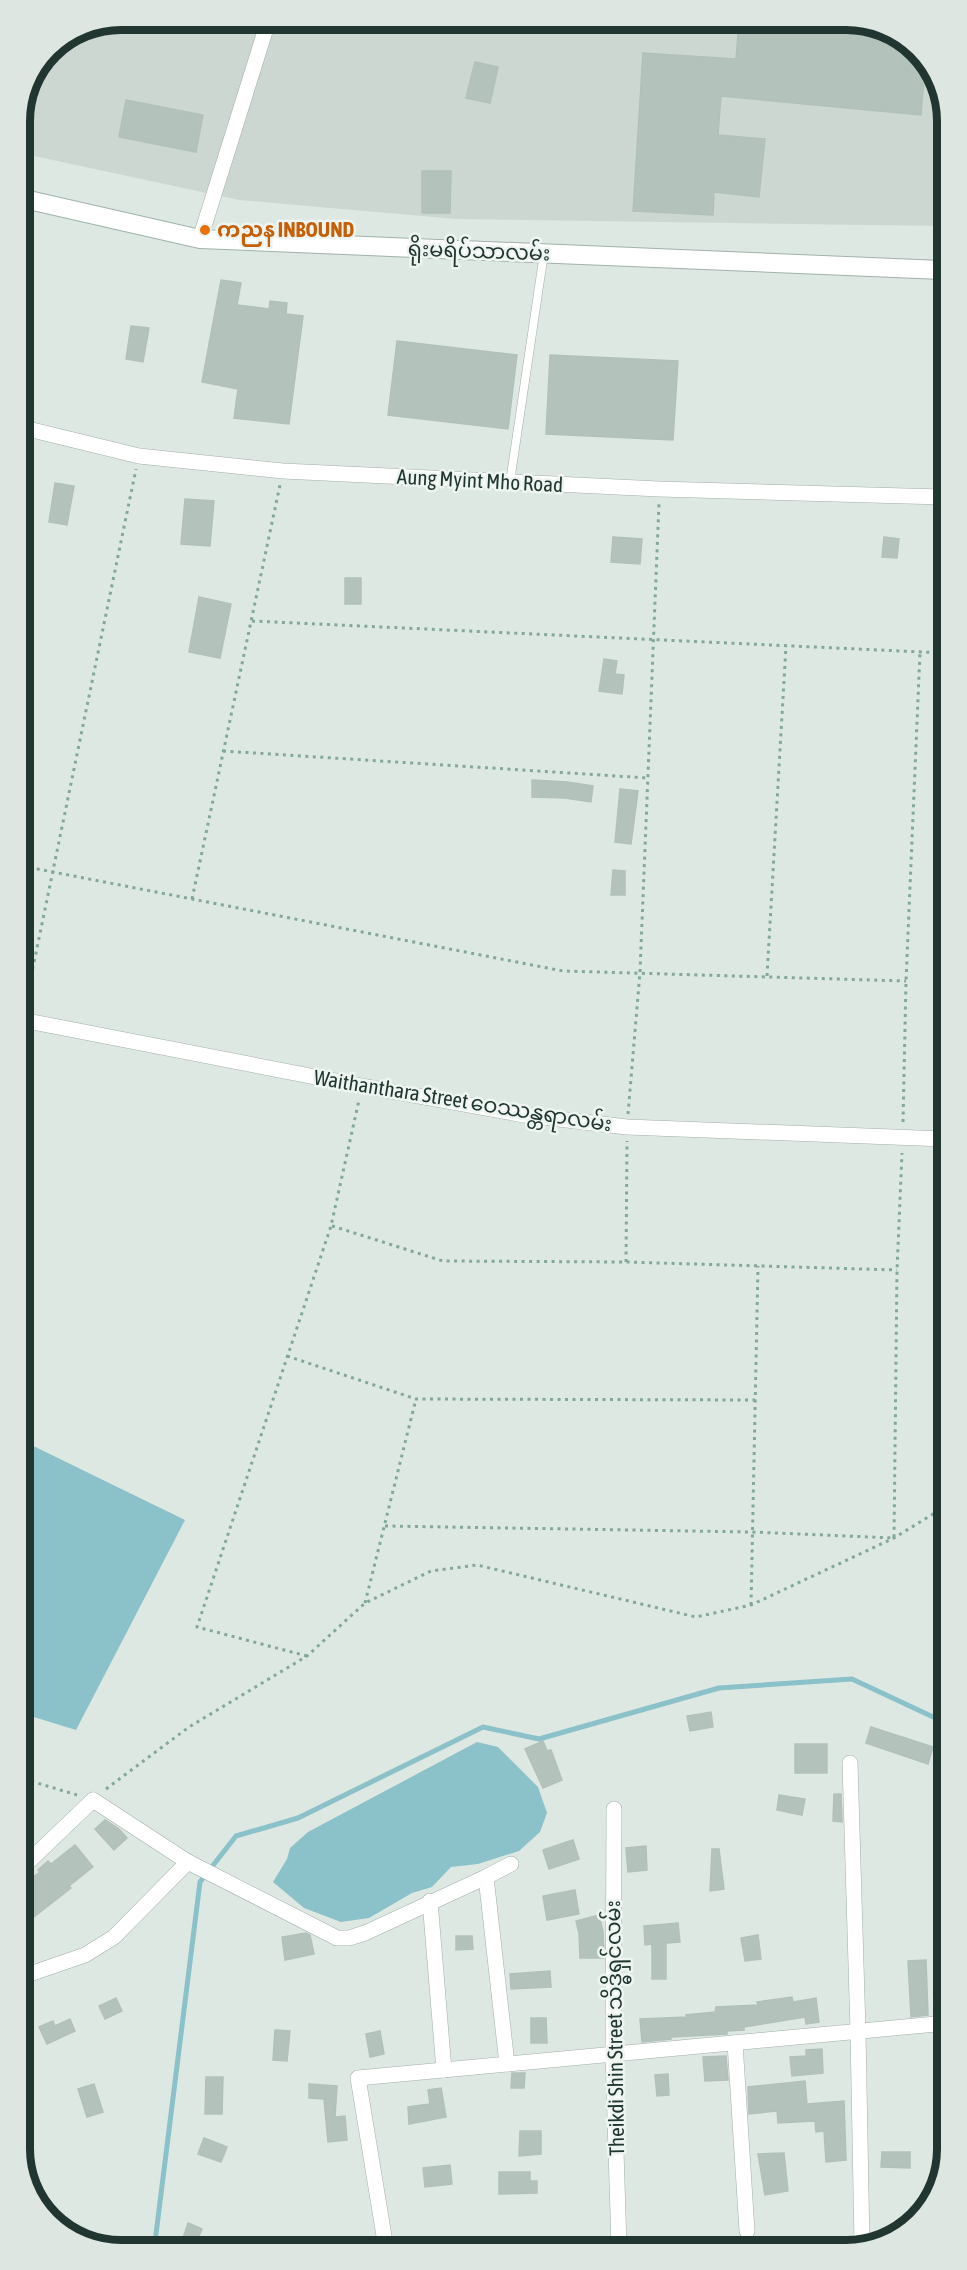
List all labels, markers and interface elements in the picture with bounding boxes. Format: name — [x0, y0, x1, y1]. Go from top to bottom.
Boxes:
place label: ကညန INBOUND — [217, 217, 355, 247]
marker: ကညန INBOUND — [198, 223, 212, 237]
street label: ရိုးမရိပ်သာလမ်း — [407, 233, 551, 270]
street label: Aung Myint Mho Road — [396, 464, 564, 496]
street label: Waithanthara Street ဝေဿန္တရာလမ်း — [311, 1062, 614, 1141]
street label: Theikdi Shin Street သိဒ္ဓိရှင်လမ်း — [597, 1900, 635, 2156]

